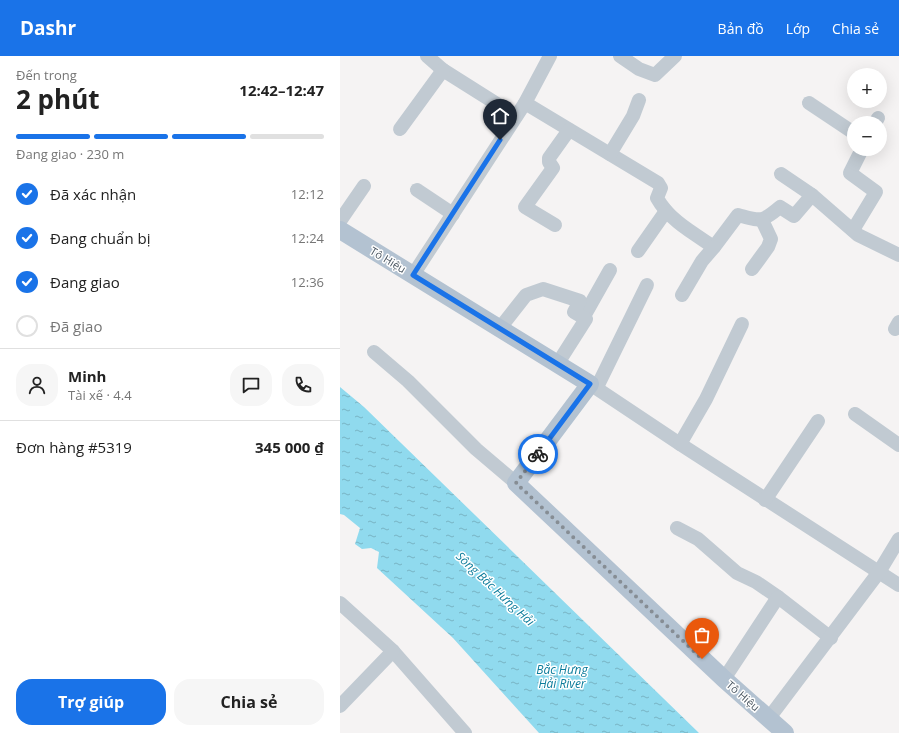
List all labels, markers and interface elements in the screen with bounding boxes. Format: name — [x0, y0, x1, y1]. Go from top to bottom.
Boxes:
text: Dashr — [20, 15, 76, 41]
text: Bản đồ — [718, 19, 764, 38]
text: Lớp — [786, 19, 810, 38]
text: Chia sẻ — [832, 19, 879, 38]
text: Đến trong — [16, 66, 77, 84]
map controls — [847, 68, 887, 156]
button: + — [847, 68, 887, 108]
text: 12:42–12:47 — [239, 80, 324, 100]
text: 2 phút — [16, 81, 100, 117]
pin — [483, 99, 517, 140]
icon: home — [489, 105, 511, 127]
button: − — [847, 116, 887, 156]
text: Đang giao · 230 m — [16, 145, 124, 163]
icon: check — [16, 183, 38, 205]
text: Đã xác nhận — [50, 184, 136, 204]
text: 12:12 — [291, 185, 324, 203]
icon: check — [16, 227, 38, 249]
text: Đang chuẩn bị — [50, 228, 150, 248]
text: 12:24 — [291, 229, 324, 247]
street label: Tô Hiệu — [368, 243, 409, 276]
icon: check — [16, 271, 38, 293]
text: Đang giao — [50, 272, 120, 292]
text: 12:36 — [291, 273, 324, 291]
text: Đã giao — [50, 316, 102, 336]
button: person — [16, 364, 58, 406]
button: chat — [230, 364, 272, 406]
button: phone — [282, 364, 324, 406]
text: Minh — [68, 366, 106, 386]
text: Tài xế · 4.4 — [68, 386, 132, 404]
courier — [518, 434, 558, 474]
text: Đơn hàng #5319 — [16, 437, 132, 457]
text: 345 000 ₫ — [255, 437, 324, 457]
icon: bike — [527, 443, 549, 465]
water label: Sông Bắc Hưng Hải — [452, 548, 539, 630]
pin — [685, 618, 719, 659]
icon: bag — [691, 624, 713, 646]
water label: Bắc Hưng Hải River — [536, 661, 588, 692]
street label: Tô Hiệu — [724, 677, 763, 714]
button: Trợ giúp — [16, 679, 166, 725]
button: Chia sẻ — [174, 679, 324, 725]

